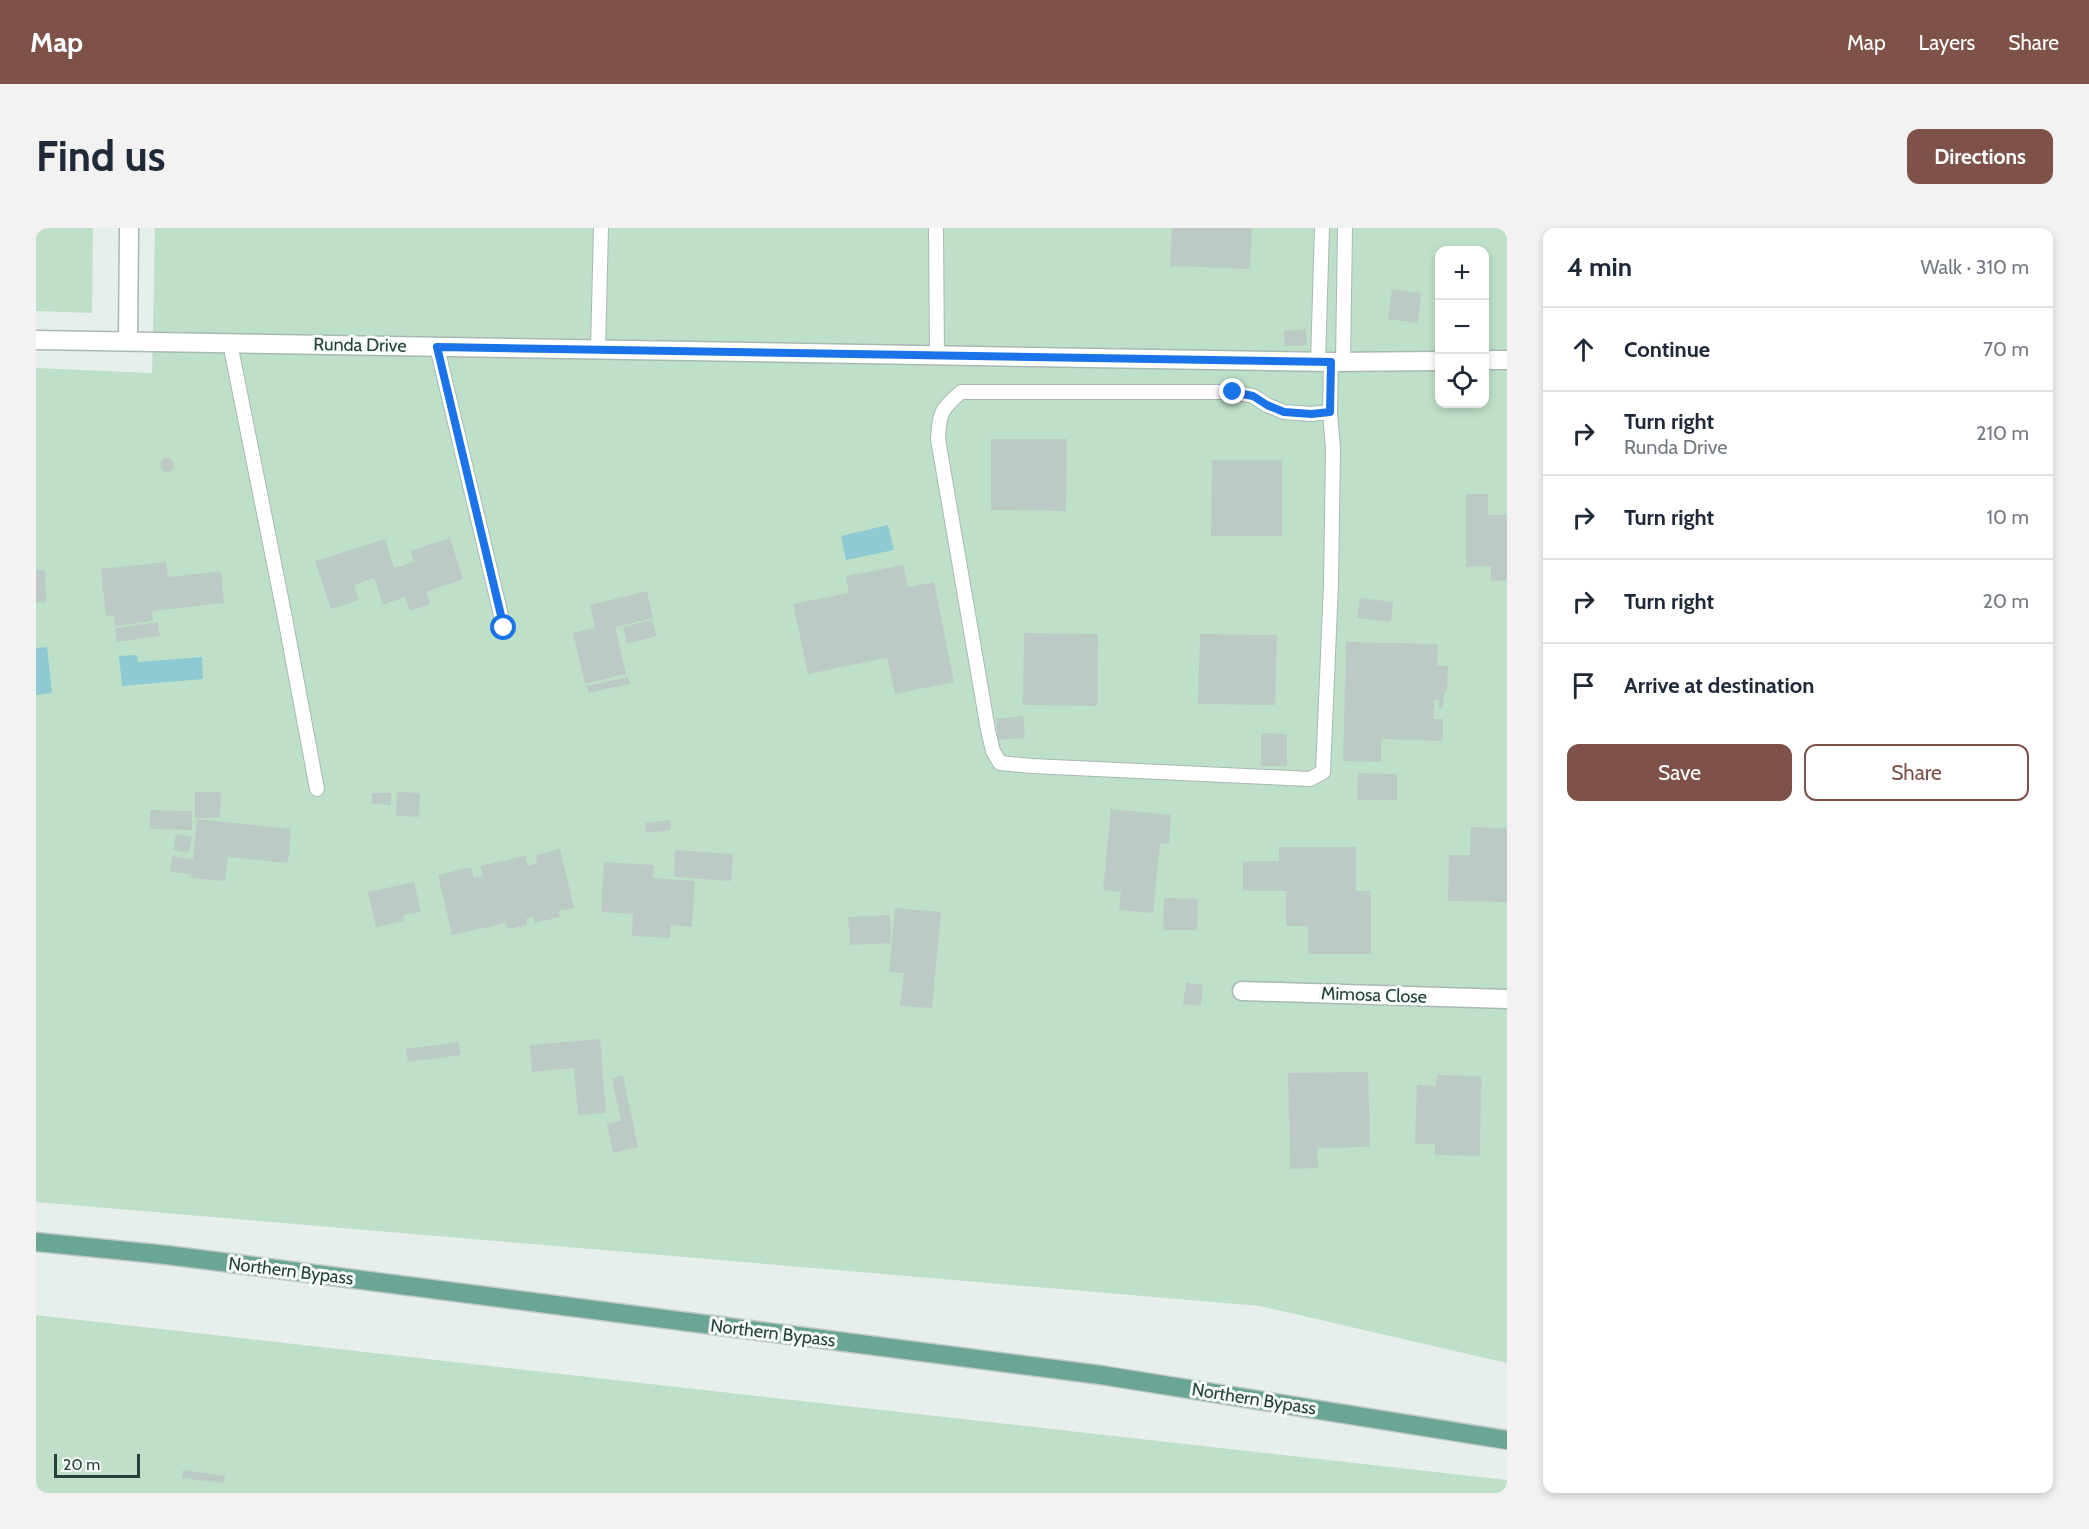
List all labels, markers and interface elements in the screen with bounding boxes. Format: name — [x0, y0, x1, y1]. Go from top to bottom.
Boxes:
text: Map — [30, 25, 83, 59]
text: Map — [1847, 30, 1886, 55]
text: Layers — [1919, 30, 1975, 55]
text: Share — [2008, 30, 2059, 55]
button: Directions — [1907, 129, 2053, 184]
text: Find us — [36, 130, 165, 182]
map controls — [1435, 246, 1489, 408]
button: + — [1435, 246, 1489, 300]
text: 4 min — [1567, 251, 1632, 283]
text: Walk · 310 m — [1921, 255, 2029, 279]
button: − — [1435, 300, 1489, 354]
street label: Runda Drive — [313, 333, 407, 357]
icon: ahead — [1567, 333, 1600, 366]
text: Continue — [1624, 336, 1710, 363]
text: 70 m — [1983, 337, 2029, 361]
button: locate — [1435, 354, 1489, 408]
route end — [1219, 378, 1245, 404]
text: Turn right — [1624, 408, 1714, 435]
icon: right — [1567, 417, 1600, 450]
text: 210 m — [1976, 421, 2029, 445]
text: Runda Drive — [1624, 435, 1728, 459]
icon: right — [1567, 501, 1600, 534]
text: Turn right — [1624, 504, 1714, 531]
text: 10 m — [1986, 505, 2029, 529]
icon: right — [1567, 585, 1600, 618]
text: Turn right — [1624, 588, 1714, 615]
text: 20 m — [1983, 589, 2029, 613]
route start — [490, 614, 516, 640]
icon: arrive — [1567, 669, 1600, 702]
text: Arrive at destination — [1624, 672, 1814, 699]
button: Save — [1567, 744, 1792, 801]
button: Share — [1804, 744, 2029, 801]
street label: Mimosa Close — [1321, 982, 1427, 1008]
street label: Northern Bypass — [227, 1252, 355, 1290]
street label: Northern Bypass — [709, 1314, 837, 1352]
street label: Northern Bypass — [1190, 1378, 1318, 1420]
scale bar — [54, 1451, 140, 1478]
text: 20 m — [63, 1455, 100, 1474]

